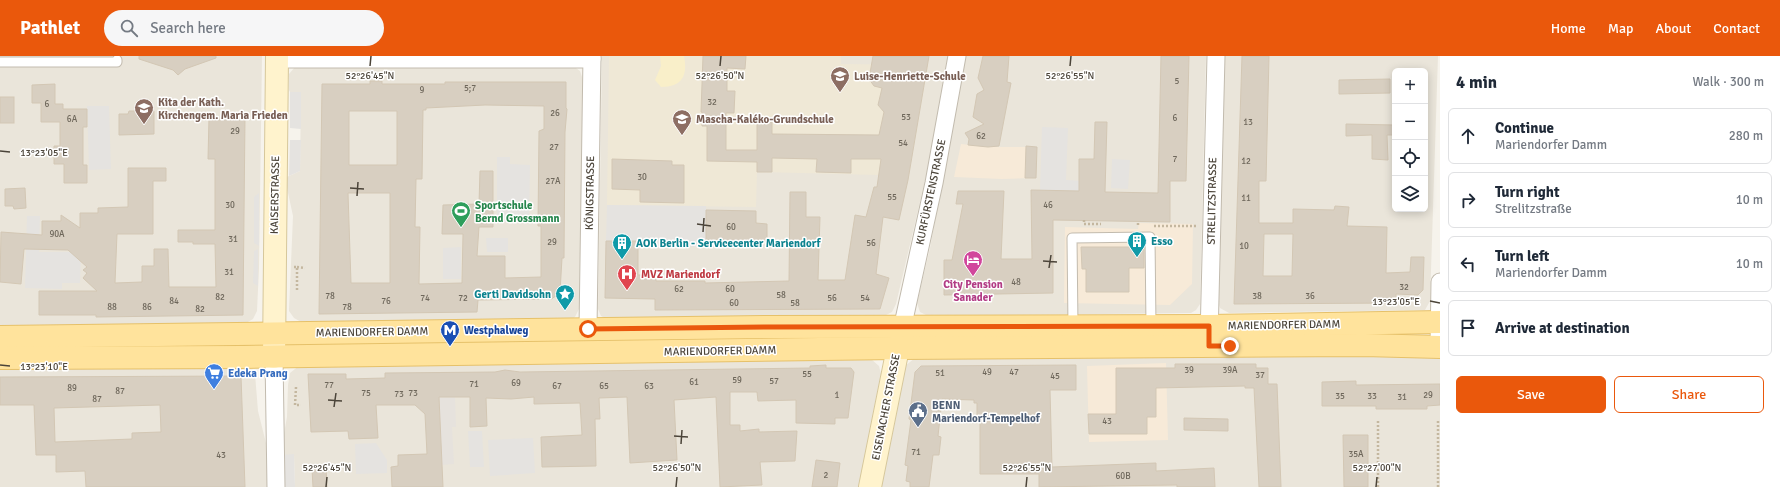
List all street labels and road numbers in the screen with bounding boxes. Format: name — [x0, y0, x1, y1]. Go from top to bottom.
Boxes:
street label: KURFÜRSTENSTRASSE — [912, 138, 949, 246]
street label: KAISERSTRASSE — [268, 156, 282, 234]
street label: KÖNIGSTRASSE — [582, 156, 597, 230]
street label: STRELITZSTRASSE — [1205, 157, 1219, 245]
street label: MARIENDORFER DAMM — [1228, 318, 1341, 332]
street label: MARIENDORFER DAMM — [316, 325, 429, 339]
street label: MARIENDORFER DAMM — [664, 344, 777, 358]
street label: EISENACHER STRASSE — [869, 353, 903, 461]

